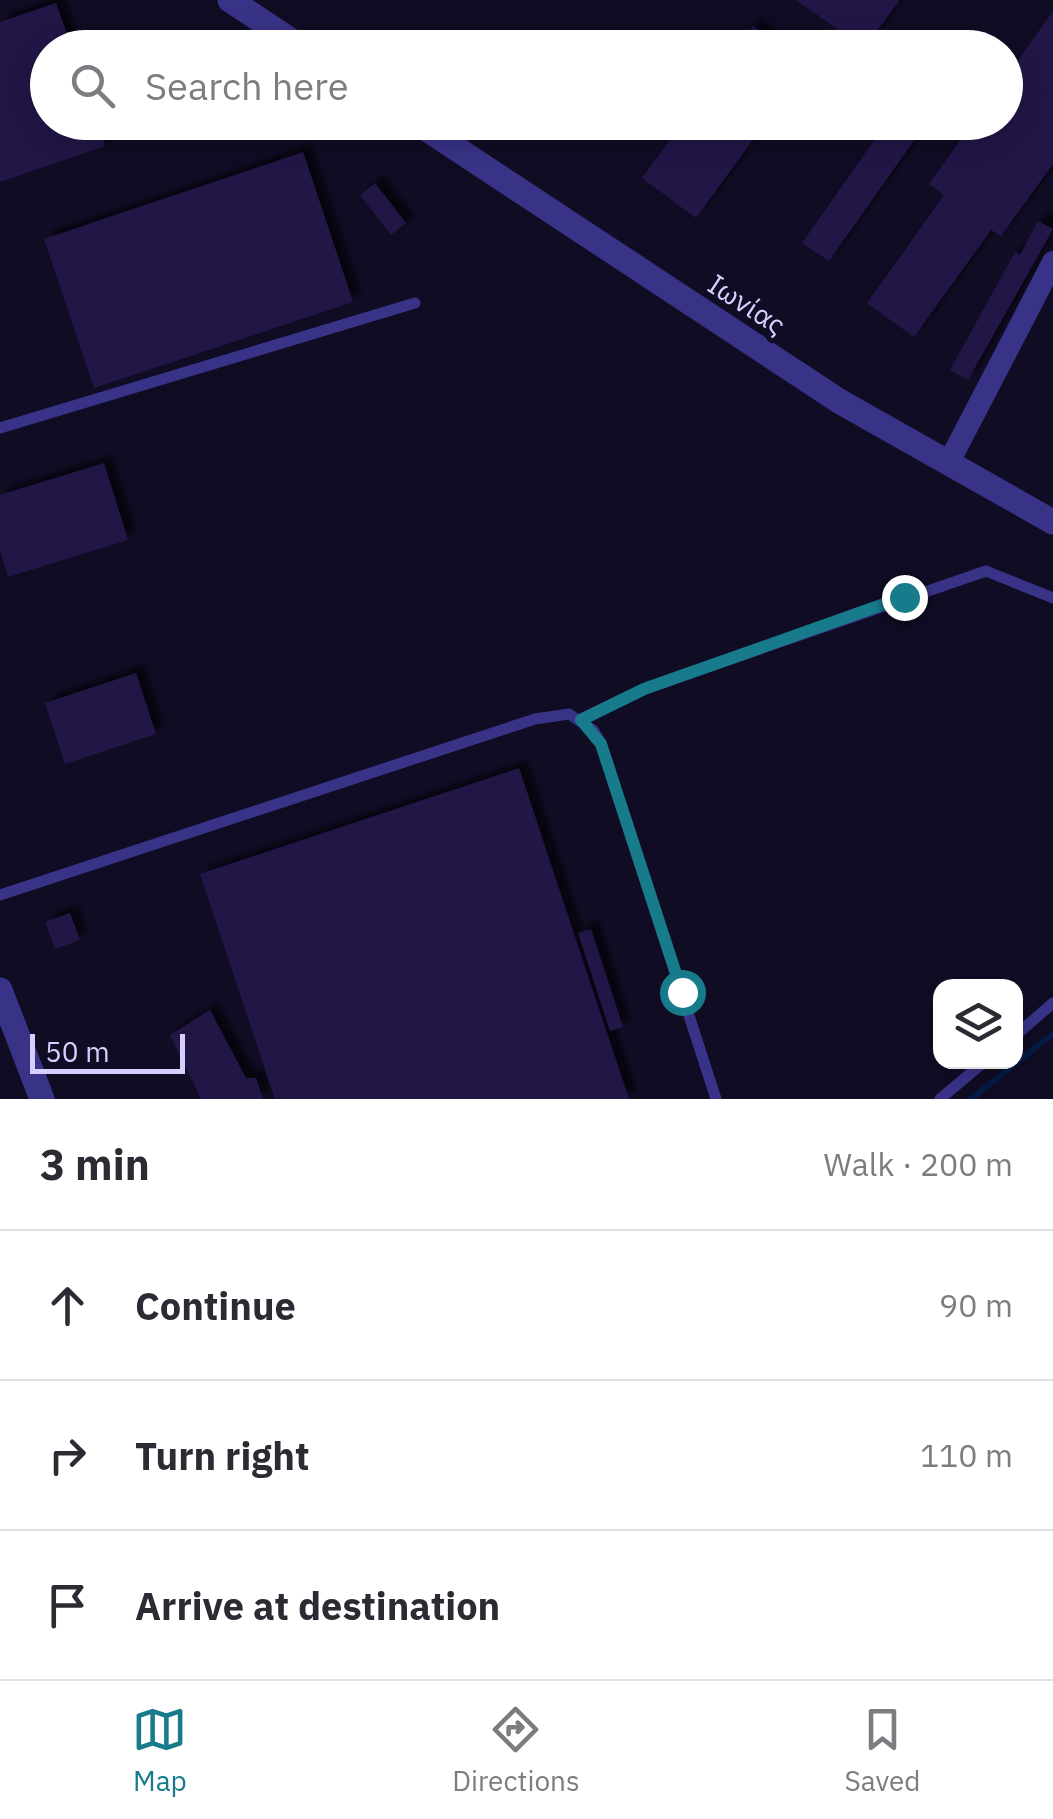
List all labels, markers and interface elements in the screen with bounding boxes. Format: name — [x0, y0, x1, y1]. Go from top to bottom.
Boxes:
search box — [30, 30, 1023, 140]
icon: search — [65, 58, 120, 113]
text: Search here — [145, 61, 349, 110]
street label: Ιωνίας — [701, 265, 793, 343]
route end — [882, 575, 928, 621]
route start — [660, 970, 706, 1016]
map controls — [933, 979, 1023, 1069]
button: layers — [933, 979, 1023, 1069]
scale bar — [30, 1029, 185, 1074]
text: 50 m — [45, 1033, 110, 1070]
text: 3 min — [40, 1137, 150, 1192]
text: Walk · 200 m — [824, 1143, 1013, 1185]
icon: ahead — [40, 1278, 95, 1333]
text: Continue — [135, 1281, 296, 1330]
text: 90 m — [939, 1284, 1013, 1326]
icon: right — [40, 1428, 95, 1483]
text: Turn right — [135, 1431, 310, 1480]
text: 110 m — [920, 1434, 1013, 1476]
icon: arrive — [40, 1578, 95, 1633]
text: Arrive at destination — [135, 1581, 500, 1630]
tab: Map — [132, 1702, 187, 1799]
tab: Directions — [452, 1702, 580, 1799]
tab: Saved — [844, 1702, 921, 1799]

